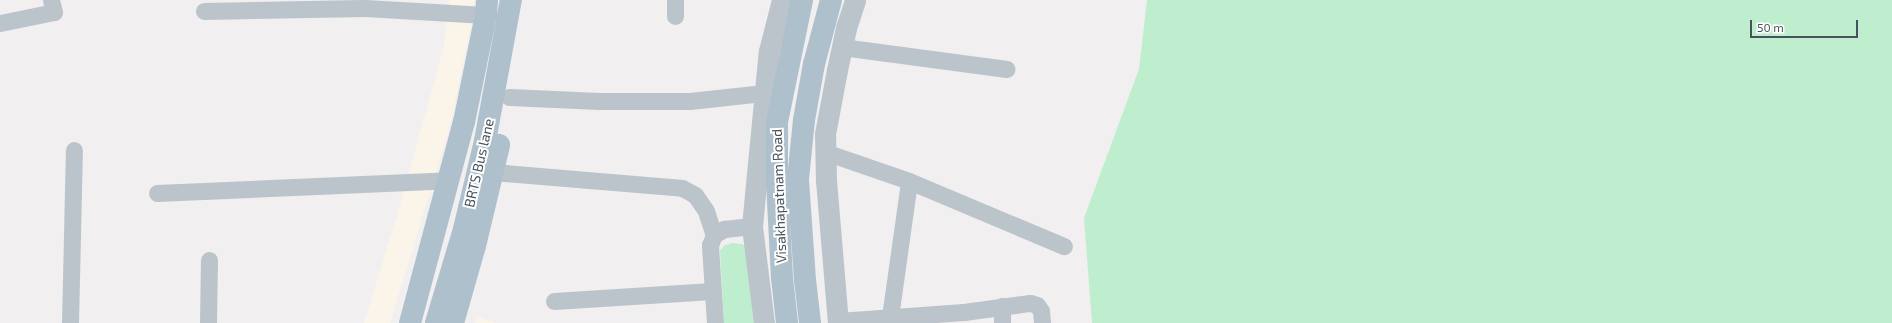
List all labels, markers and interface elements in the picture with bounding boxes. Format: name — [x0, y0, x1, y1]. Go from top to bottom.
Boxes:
scale bar — [1752, 12, 1860, 38]
text: 50 m — [1757, 20, 1784, 34]
street label: BRTS Bus lane — [461, 117, 497, 209]
street label: Visakhapatnam Road — [768, 129, 790, 263]

